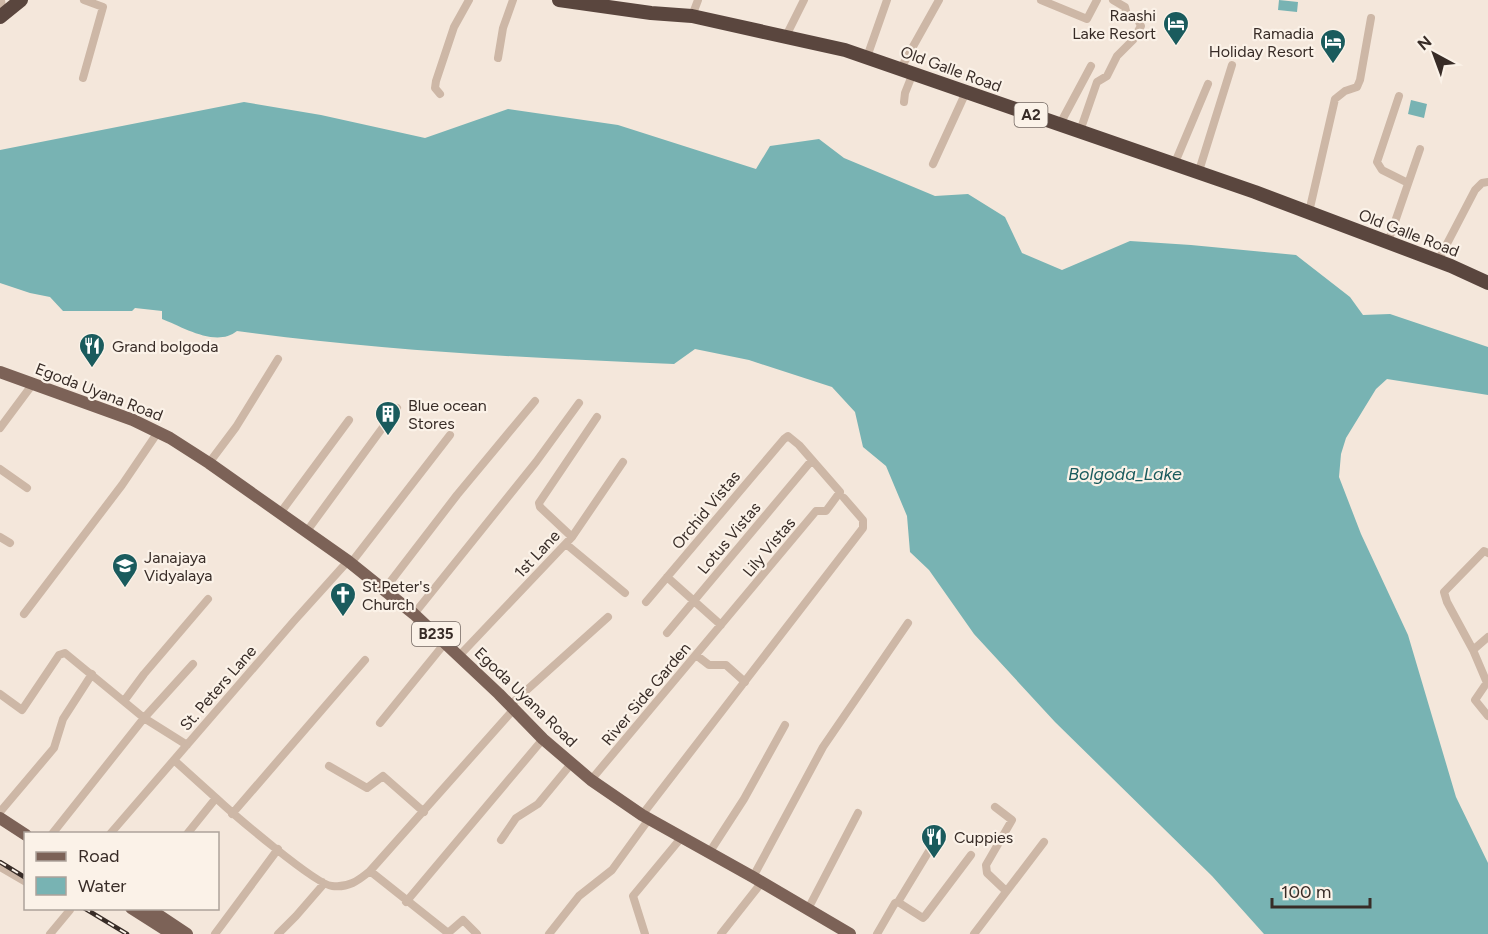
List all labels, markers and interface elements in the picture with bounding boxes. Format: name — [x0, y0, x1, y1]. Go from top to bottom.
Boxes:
place label: Raashi Lake Resort — [1072, 6, 1156, 43]
hotel icon: Raashi Lake Resort — [1161, 9, 1191, 47]
place label: Ramadia Holiday Resort — [1209, 24, 1314, 61]
north arrow — [1404, 24, 1464, 84]
hotel icon: Ramadia Holiday Resort — [1318, 27, 1348, 65]
text: N — [1414, 32, 1435, 54]
street label: Old Galle Road — [898, 42, 1004, 96]
road number: A2 — [1014, 103, 1048, 127]
street label: Old Galle Road — [1356, 205, 1462, 261]
restaurant icon: Grand bolgoda — [77, 331, 107, 369]
place label: Grand bolgoda — [112, 337, 218, 356]
street label: Egoda Uyana Road — [32, 359, 166, 425]
place label: Blue ocean Stores — [408, 396, 487, 433]
building icon: Blue ocean Stores — [373, 399, 403, 437]
water label: Bolgoda_Lake — [1068, 463, 1182, 485]
street label: Orchid Vistas — [668, 467, 744, 553]
street label: Lotus Vistas — [693, 498, 765, 578]
street label: Lily Vistas — [739, 513, 799, 581]
street label: 1st Lane — [510, 526, 564, 582]
place label: Janajaya Vidyalaya — [144, 548, 213, 585]
school or university icon: Janajaya Vidyalaya — [110, 551, 140, 589]
place label: St.Peter's Church — [362, 577, 430, 614]
church icon: St.Peter's Church — [328, 580, 358, 618]
road number: B235 — [412, 622, 460, 646]
street label: River Side Garden — [597, 639, 695, 749]
street label: St. Peters Lane — [176, 641, 260, 734]
street label: Egoda Uyana Road — [471, 643, 581, 751]
restaurant icon: Cuppies — [919, 822, 949, 860]
place label: Cuppies — [954, 828, 1013, 847]
legend — [24, 832, 219, 910]
text: Road — [78, 845, 119, 867]
scale bar — [1272, 871, 1370, 909]
text: Water — [78, 875, 126, 897]
text: 100 m — [1281, 881, 1331, 903]

